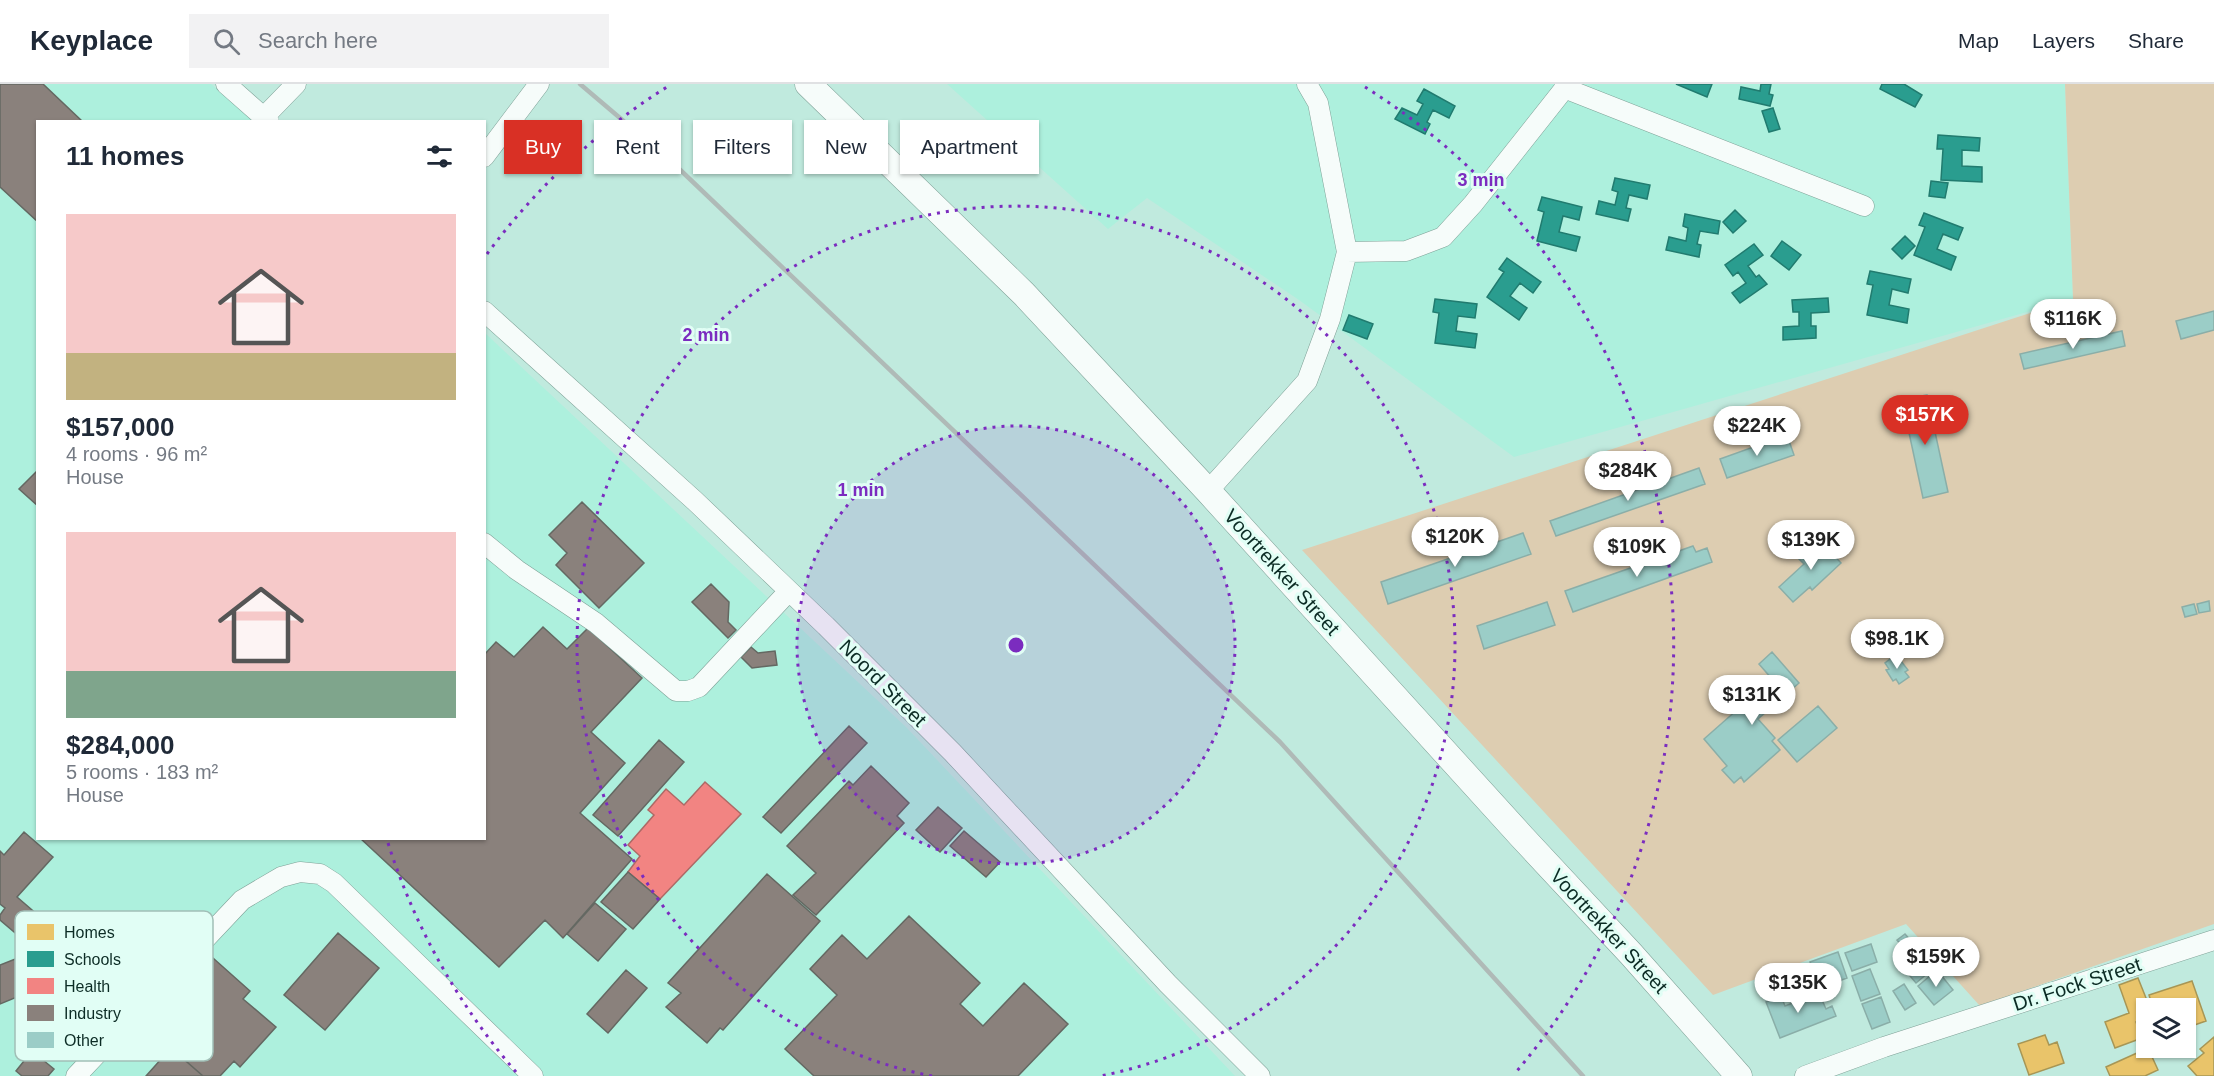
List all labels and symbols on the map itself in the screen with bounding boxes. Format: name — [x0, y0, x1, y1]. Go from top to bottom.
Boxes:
text: 3 min — [1457, 170, 1505, 190]
pin: $116K — [2031, 299, 2115, 350]
text: 2 min — [682, 325, 730, 345]
pin: $157K — [1883, 395, 1967, 446]
pin: $224K — [1715, 406, 1799, 457]
pin: $284K — [1586, 451, 1670, 502]
text: 1 min — [837, 480, 885, 500]
street label: Voortrekker Street — [1220, 505, 1344, 640]
pin: $120K — [1413, 517, 1497, 568]
pin: $139K — [1769, 520, 1853, 571]
pin: $109K — [1595, 527, 1679, 578]
pin: $98.1K — [1848, 619, 1946, 670]
street label: Noord Street — [835, 635, 931, 731]
centre of rings — [1006, 635, 1026, 655]
pin: $131K — [1710, 675, 1794, 726]
street label: Voortrekker Street — [1546, 865, 1672, 998]
legend — [15, 911, 213, 1061]
text: Homes — [64, 924, 115, 941]
pin: $159K — [1894, 937, 1978, 988]
text: Schools — [64, 951, 121, 968]
street label: Dr. Fock Street — [2010, 953, 2144, 1015]
pin: $135K — [1756, 963, 1840, 1014]
text: Health — [64, 978, 110, 995]
text: Industry — [64, 1005, 121, 1022]
text: Other — [64, 1032, 105, 1049]

